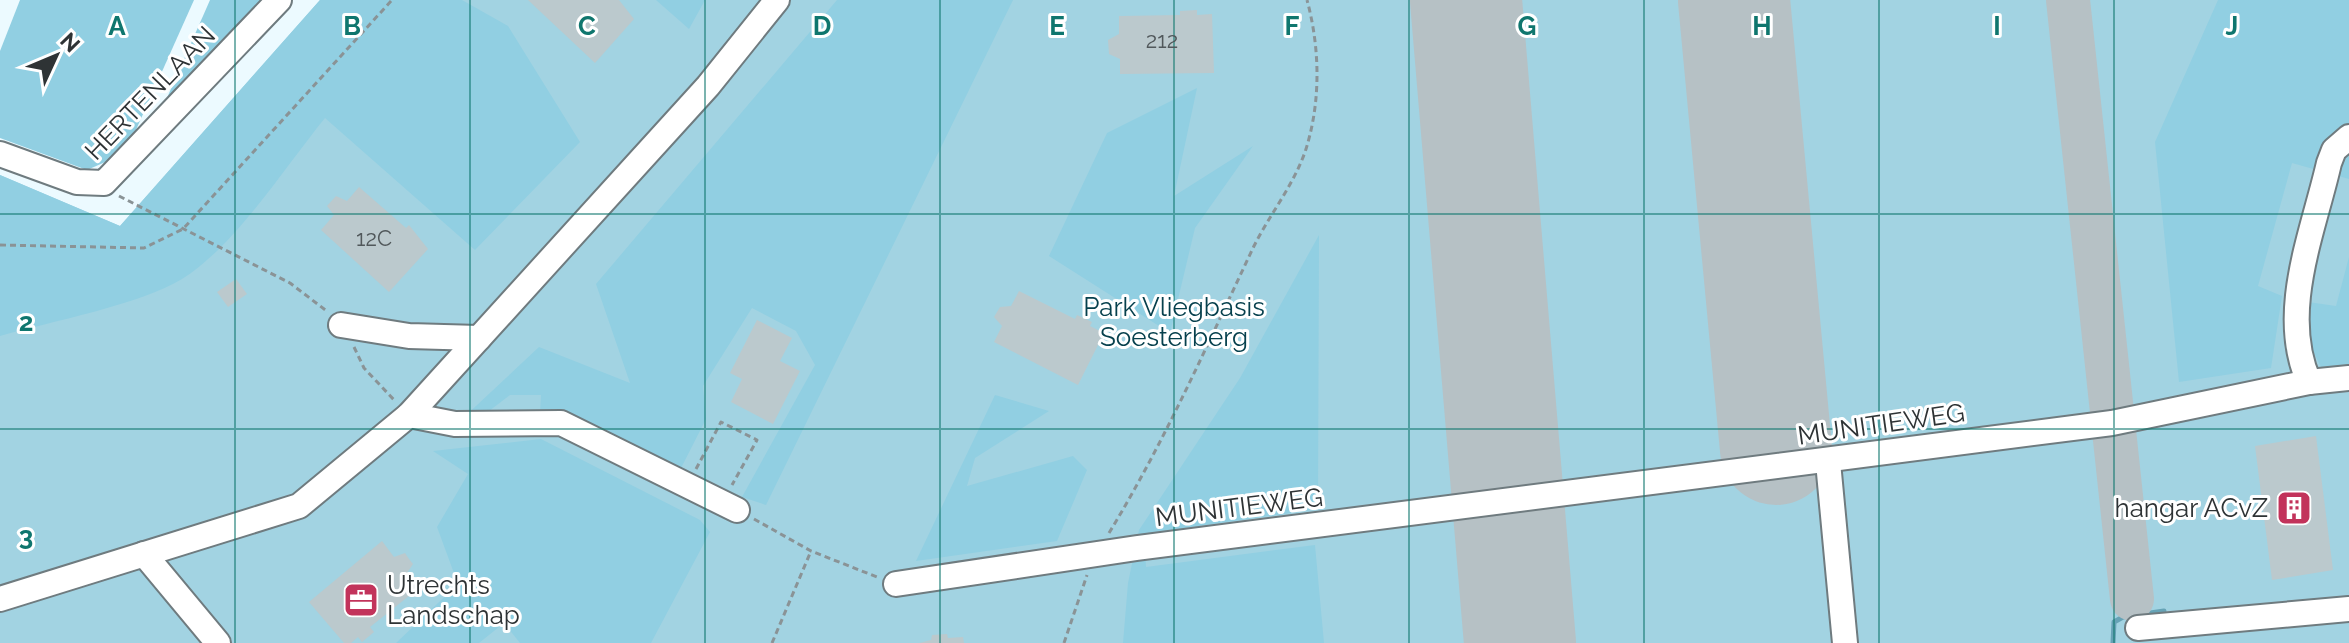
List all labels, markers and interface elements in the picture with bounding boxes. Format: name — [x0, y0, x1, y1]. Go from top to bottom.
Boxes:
text: B — [343, 11, 361, 41]
text: C — [578, 11, 596, 41]
text: D — [813, 11, 831, 41]
text: E — [1049, 11, 1065, 41]
text: F — [1285, 11, 1300, 41]
text: G — [1518, 11, 1536, 41]
text: H — [1752, 11, 1772, 41]
text: I — [1993, 11, 2001, 41]
text: J — [2226, 11, 2238, 41]
north arrow — [16, 16, 96, 96]
street label: HERTENLAAN — [78, 20, 222, 166]
text: N — [55, 27, 86, 57]
house number: 212 — [1146, 27, 1178, 53]
house number: 12C — [356, 225, 392, 251]
park label: Park Vliegbasis Soesterberg — [1083, 292, 1265, 352]
text: 2 — [19, 307, 33, 337]
street label: MUNITIEWEG — [1796, 397, 1966, 451]
street label: MUNITIEWEG — [1154, 482, 1324, 532]
building icon: hangar ACvZ — [2275, 489, 2313, 527]
place label: hangar ACvZ — [2114, 493, 2268, 523]
text: 3 — [19, 521, 33, 551]
place label: Utrechts Landschap — [387, 570, 520, 630]
office icon: Utrechts Landschap — [342, 581, 380, 619]

